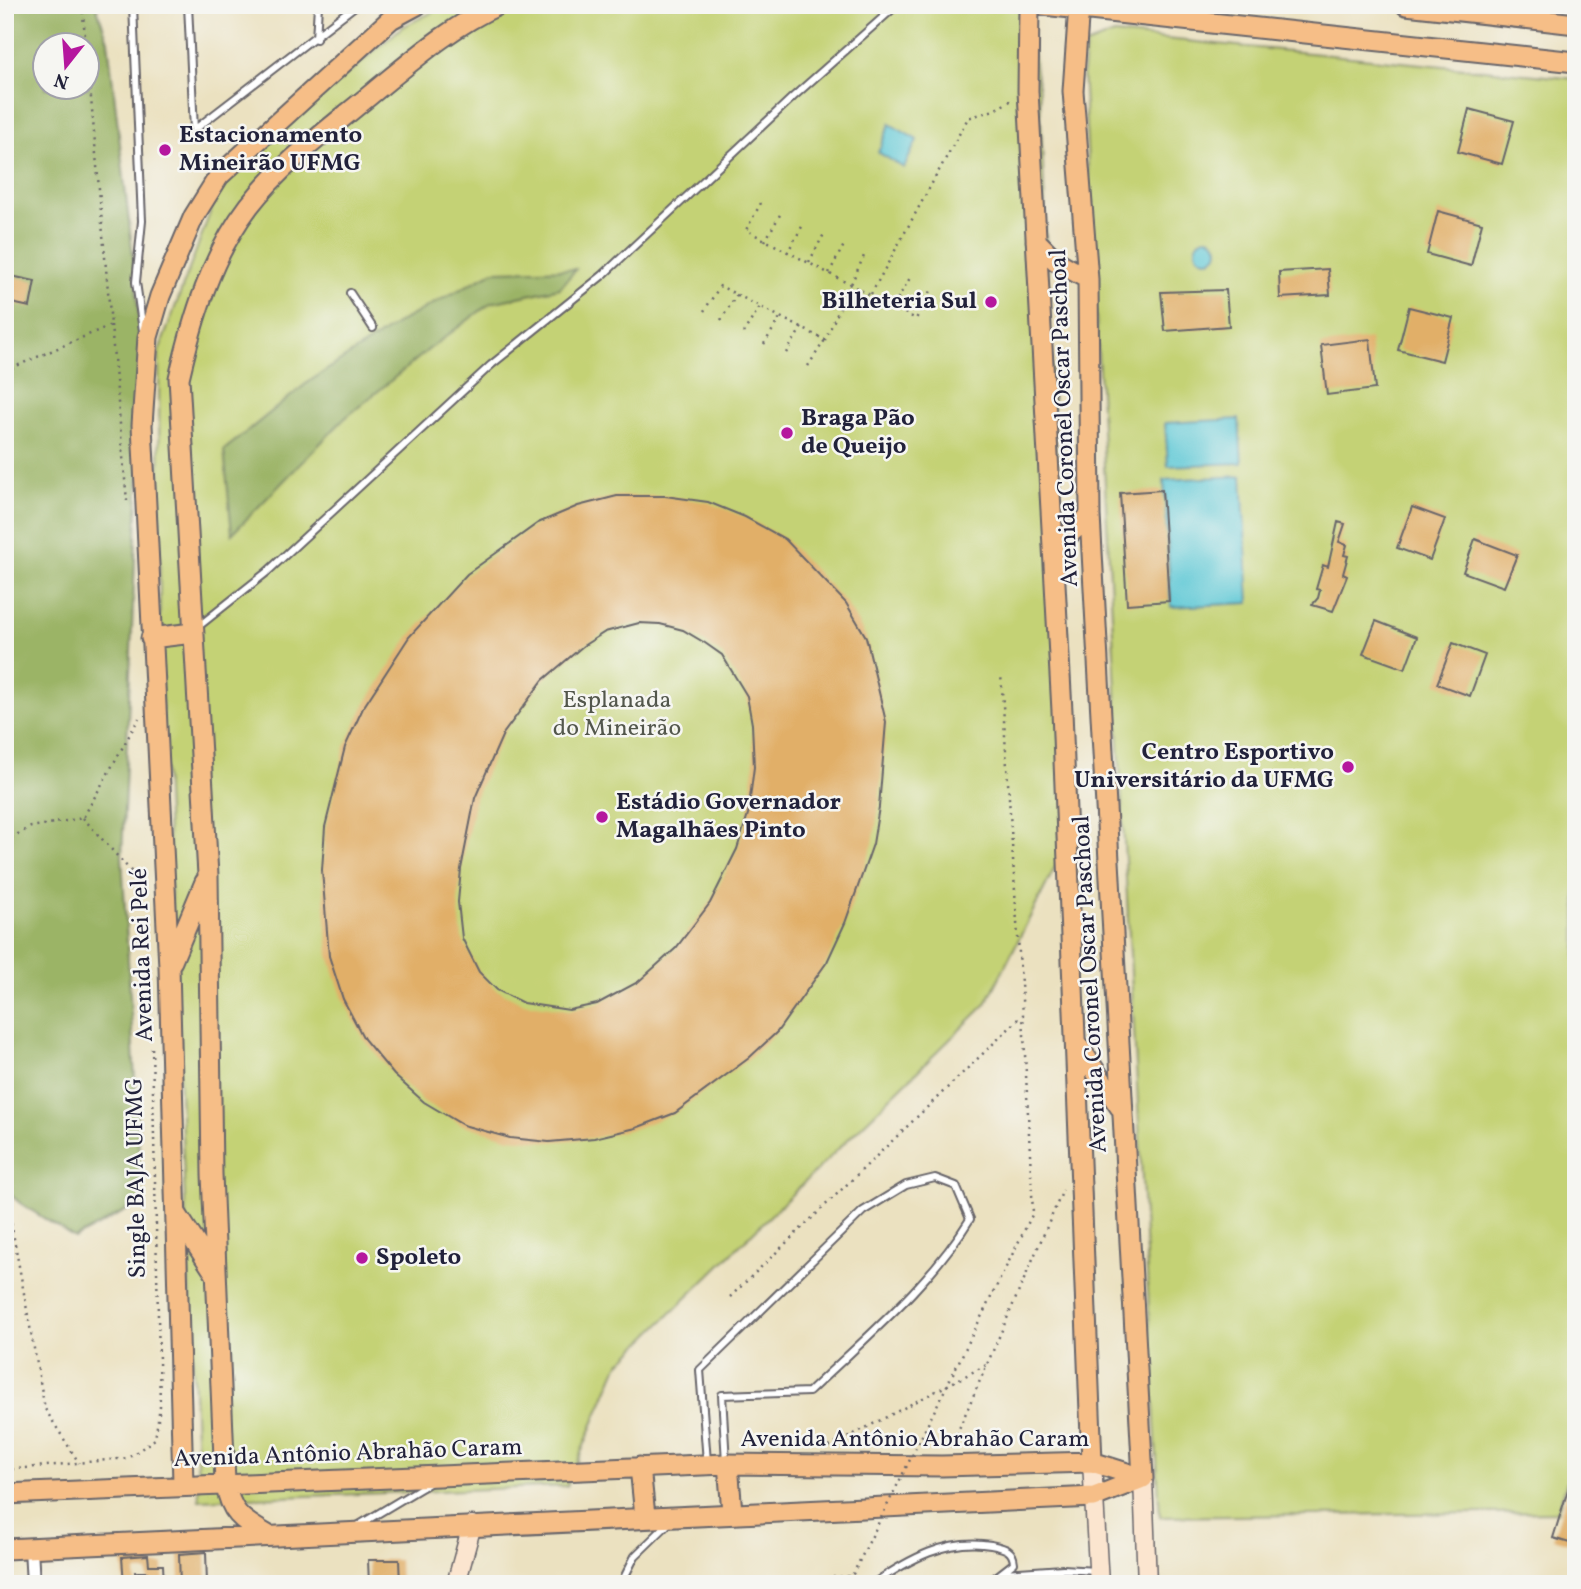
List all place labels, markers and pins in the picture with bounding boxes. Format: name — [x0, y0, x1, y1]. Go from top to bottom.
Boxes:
place label: Estacionamento Mineirão UFMG — [179, 119, 362, 181]
marker: Estacionamento Mineirão UFMG — [157, 142, 173, 158]
place label: Bilheteria Sul — [822, 285, 977, 319]
marker: Bilheteria Sul — [983, 294, 999, 310]
place label: Braga Pão de Queijo — [801, 402, 915, 464]
marker: Braga Pão de Queijo — [779, 425, 795, 441]
place label: Centro Esportivo Universitário da UFMG — [1074, 736, 1334, 798]
marker: Centro Esportivo Universitário da UFMG — [1340, 759, 1356, 775]
place label: Estádio Governador Magalhães Pinto — [616, 786, 841, 848]
marker: Estádio Governador Magalhães Pinto — [594, 809, 610, 825]
place label: Spoleto — [376, 1241, 461, 1275]
marker: Spoleto — [354, 1250, 370, 1266]

